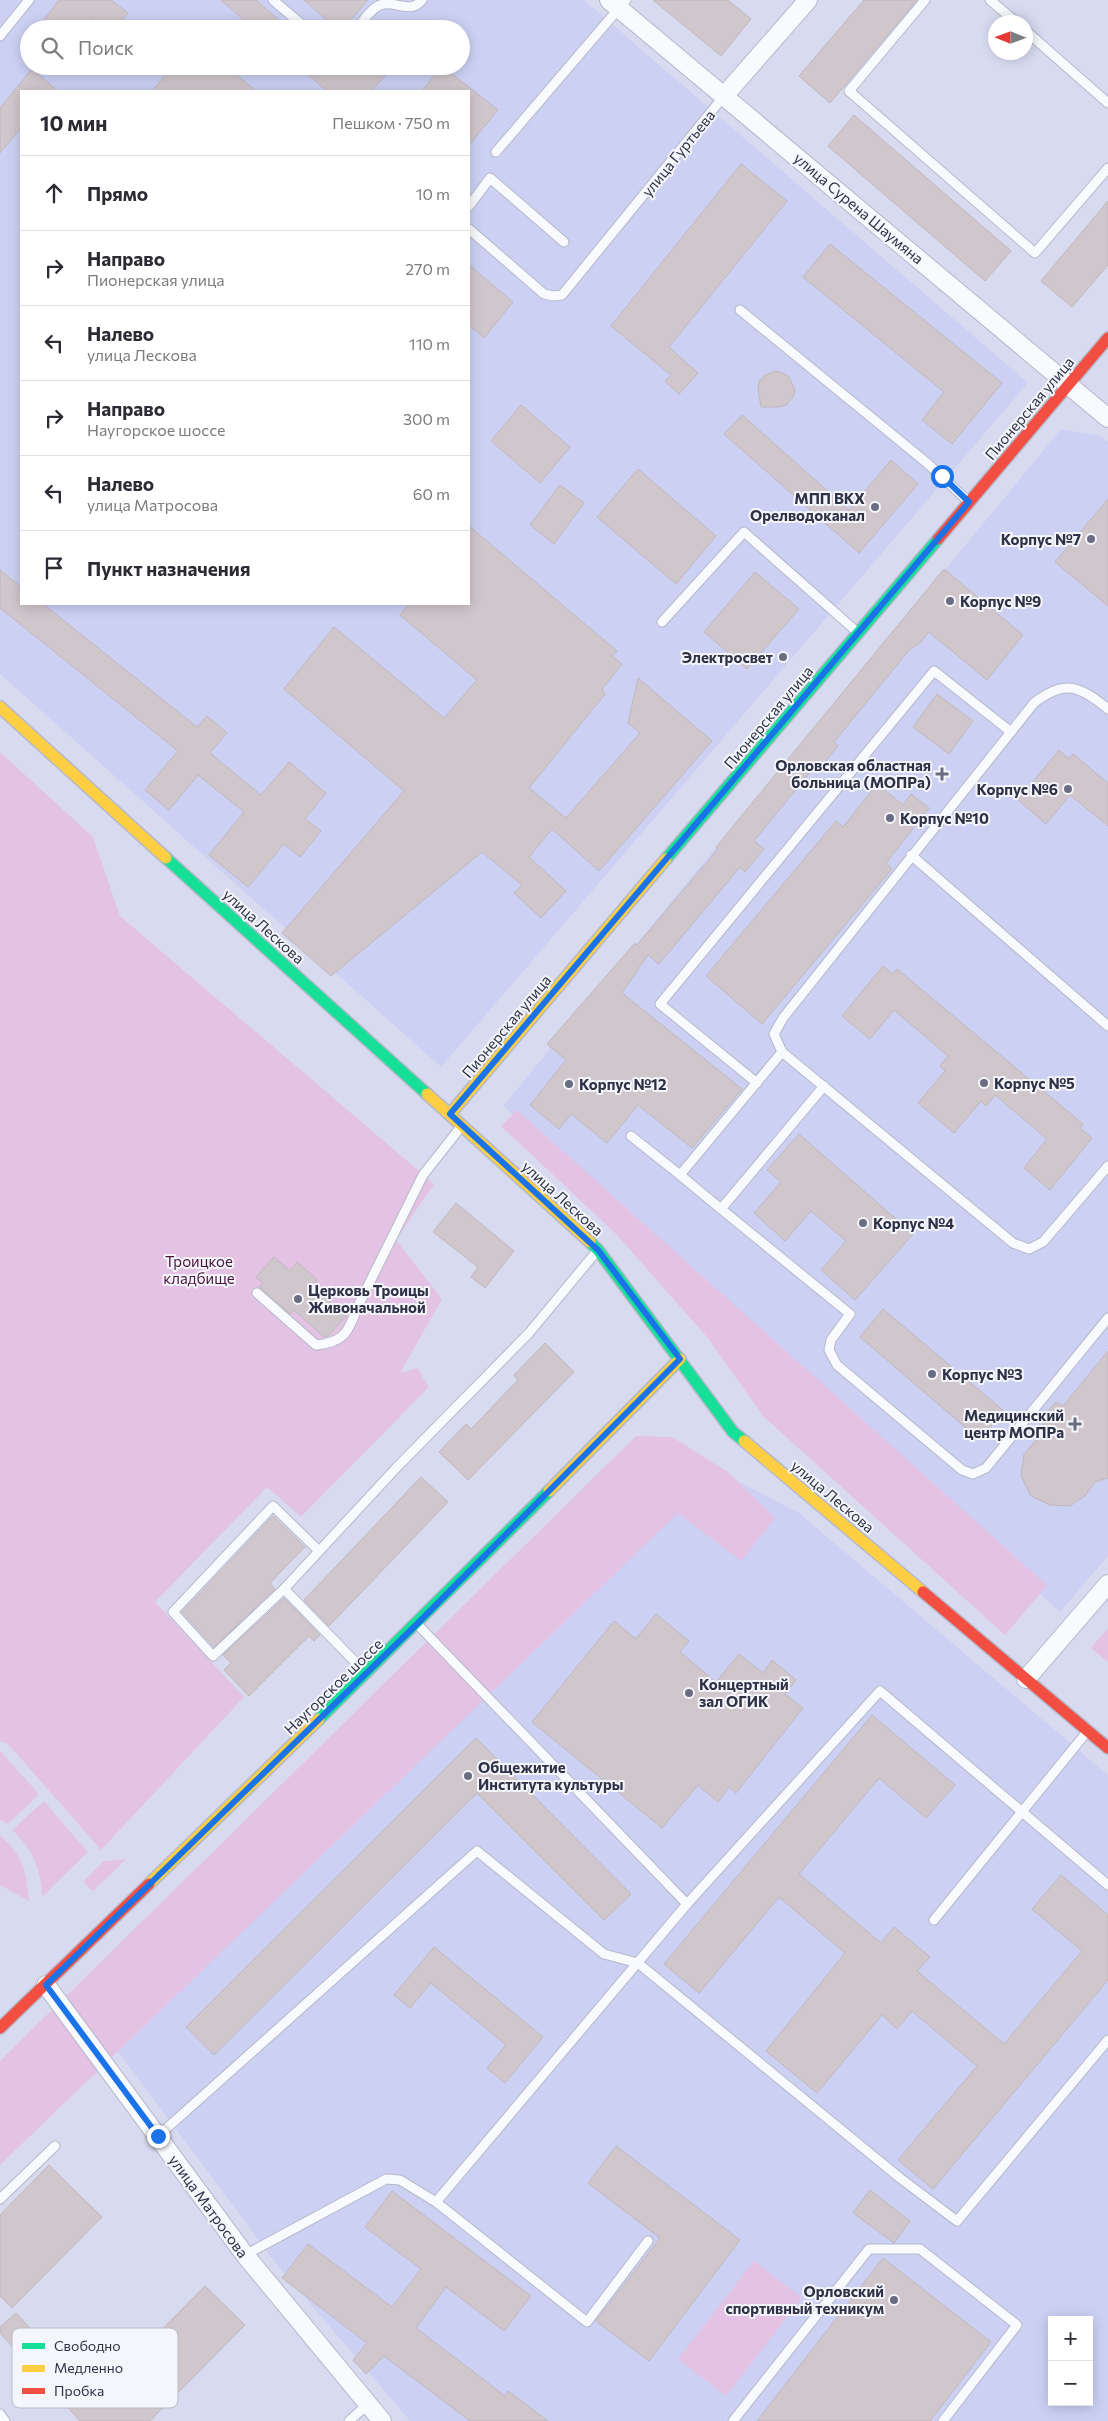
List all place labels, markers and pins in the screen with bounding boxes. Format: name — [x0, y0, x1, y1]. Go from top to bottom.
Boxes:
place label: МПП ВКХ Орелводоканал — [750, 489, 865, 524]
marker: МПП ВКХ Орелводоканал — [869, 501, 881, 513]
place label: Корпус №7 — [1001, 530, 1081, 548]
marker: Корпус №7 — [1085, 533, 1097, 545]
place label: Корпус №9 — [960, 592, 1041, 610]
marker: Корпус №9 — [944, 595, 956, 607]
place label: Электросвет — [682, 648, 773, 666]
marker: Электросвет — [777, 651, 789, 663]
place label: Орловская областная больница (МОПРа) — [775, 756, 931, 791]
marker: Орловская областная больница (МОПРа) — [935, 767, 949, 781]
place label: Корпус №6 — [977, 780, 1058, 798]
marker: Корпус №6 — [1062, 783, 1074, 795]
place label: Корпус №10 — [900, 809, 989, 827]
marker: Корпус №10 — [884, 812, 896, 824]
place label: Корпус №5 — [994, 1074, 1075, 1092]
place label: Корпус №12 — [579, 1075, 666, 1093]
marker: Корпус №5 — [978, 1077, 990, 1089]
marker: Корпус №12 — [563, 1078, 575, 1090]
place label: Корпус №4 — [873, 1214, 954, 1232]
marker: Корпус №4 — [857, 1217, 869, 1229]
place label: Церковь Троицы Живоначальной — [308, 1281, 429, 1316]
marker: Церковь Троицы Живоначальной — [292, 1293, 304, 1305]
place label: Корпус №3 — [942, 1365, 1023, 1383]
marker: Корпус №3 — [926, 1368, 938, 1380]
place label: Медицинский центр МОПРа — [964, 1406, 1064, 1441]
marker: Медицинский центр МОПРа — [1068, 1417, 1082, 1431]
place label: Концертный зал ОГИК — [699, 1675, 789, 1710]
marker: Концертный зал ОГИК — [683, 1687, 695, 1699]
place label: Общежитие Института культуры — [478, 1758, 623, 1793]
marker: Общежитие Института культуры — [462, 1770, 474, 1782]
place label: Орловский спортивный техникум — [725, 2282, 884, 2317]
marker: Орловский спортивный техникум — [888, 2294, 900, 2306]

